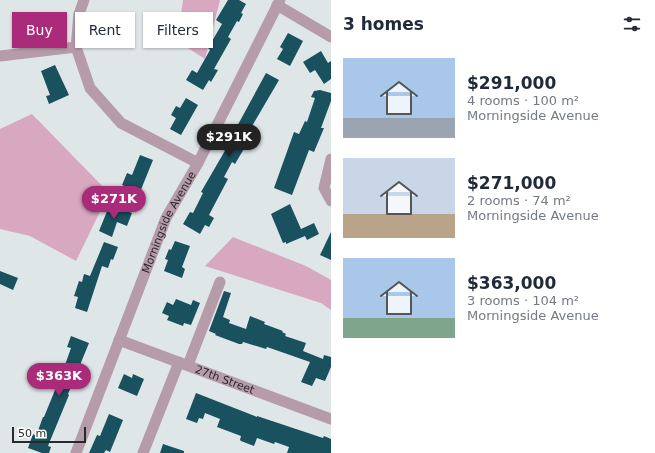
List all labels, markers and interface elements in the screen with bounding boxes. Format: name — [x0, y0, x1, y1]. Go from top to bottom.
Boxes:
chip: Buy — [12, 12, 67, 48]
chip: Rent — [75, 12, 135, 48]
chip: Filters — [143, 12, 213, 48]
icon: filters — [621, 13, 643, 35]
text: 3 homes — [343, 14, 424, 34]
text: $291,000 — [467, 73, 556, 93]
icon: home — [375, 74, 423, 122]
text: 4 rooms · 100 m² — [467, 93, 579, 108]
text: Morningside Avenue — [467, 108, 599, 123]
pin: $291K — [201, 124, 257, 158]
text: $291K — [206, 129, 252, 144]
street label: Morningside Avenue — [139, 169, 199, 275]
text: $271,000 — [467, 173, 556, 193]
icon: home — [375, 174, 423, 222]
pin: $271K — [86, 186, 142, 220]
text: $271K — [91, 191, 137, 206]
text: 2 rooms · 74 m² — [467, 193, 571, 208]
text: Morningside Avenue — [467, 208, 599, 223]
text: $363,000 — [467, 273, 556, 293]
icon: home — [375, 274, 423, 322]
text: 3 rooms · 104 m² — [467, 293, 579, 308]
text: Morningside Avenue — [467, 308, 599, 323]
pin: $363K — [31, 363, 87, 397]
street label: 27th Street — [193, 363, 257, 397]
text: $363K — [36, 368, 82, 383]
scale bar — [12, 425, 86, 444]
text: 50 m — [18, 427, 46, 440]

